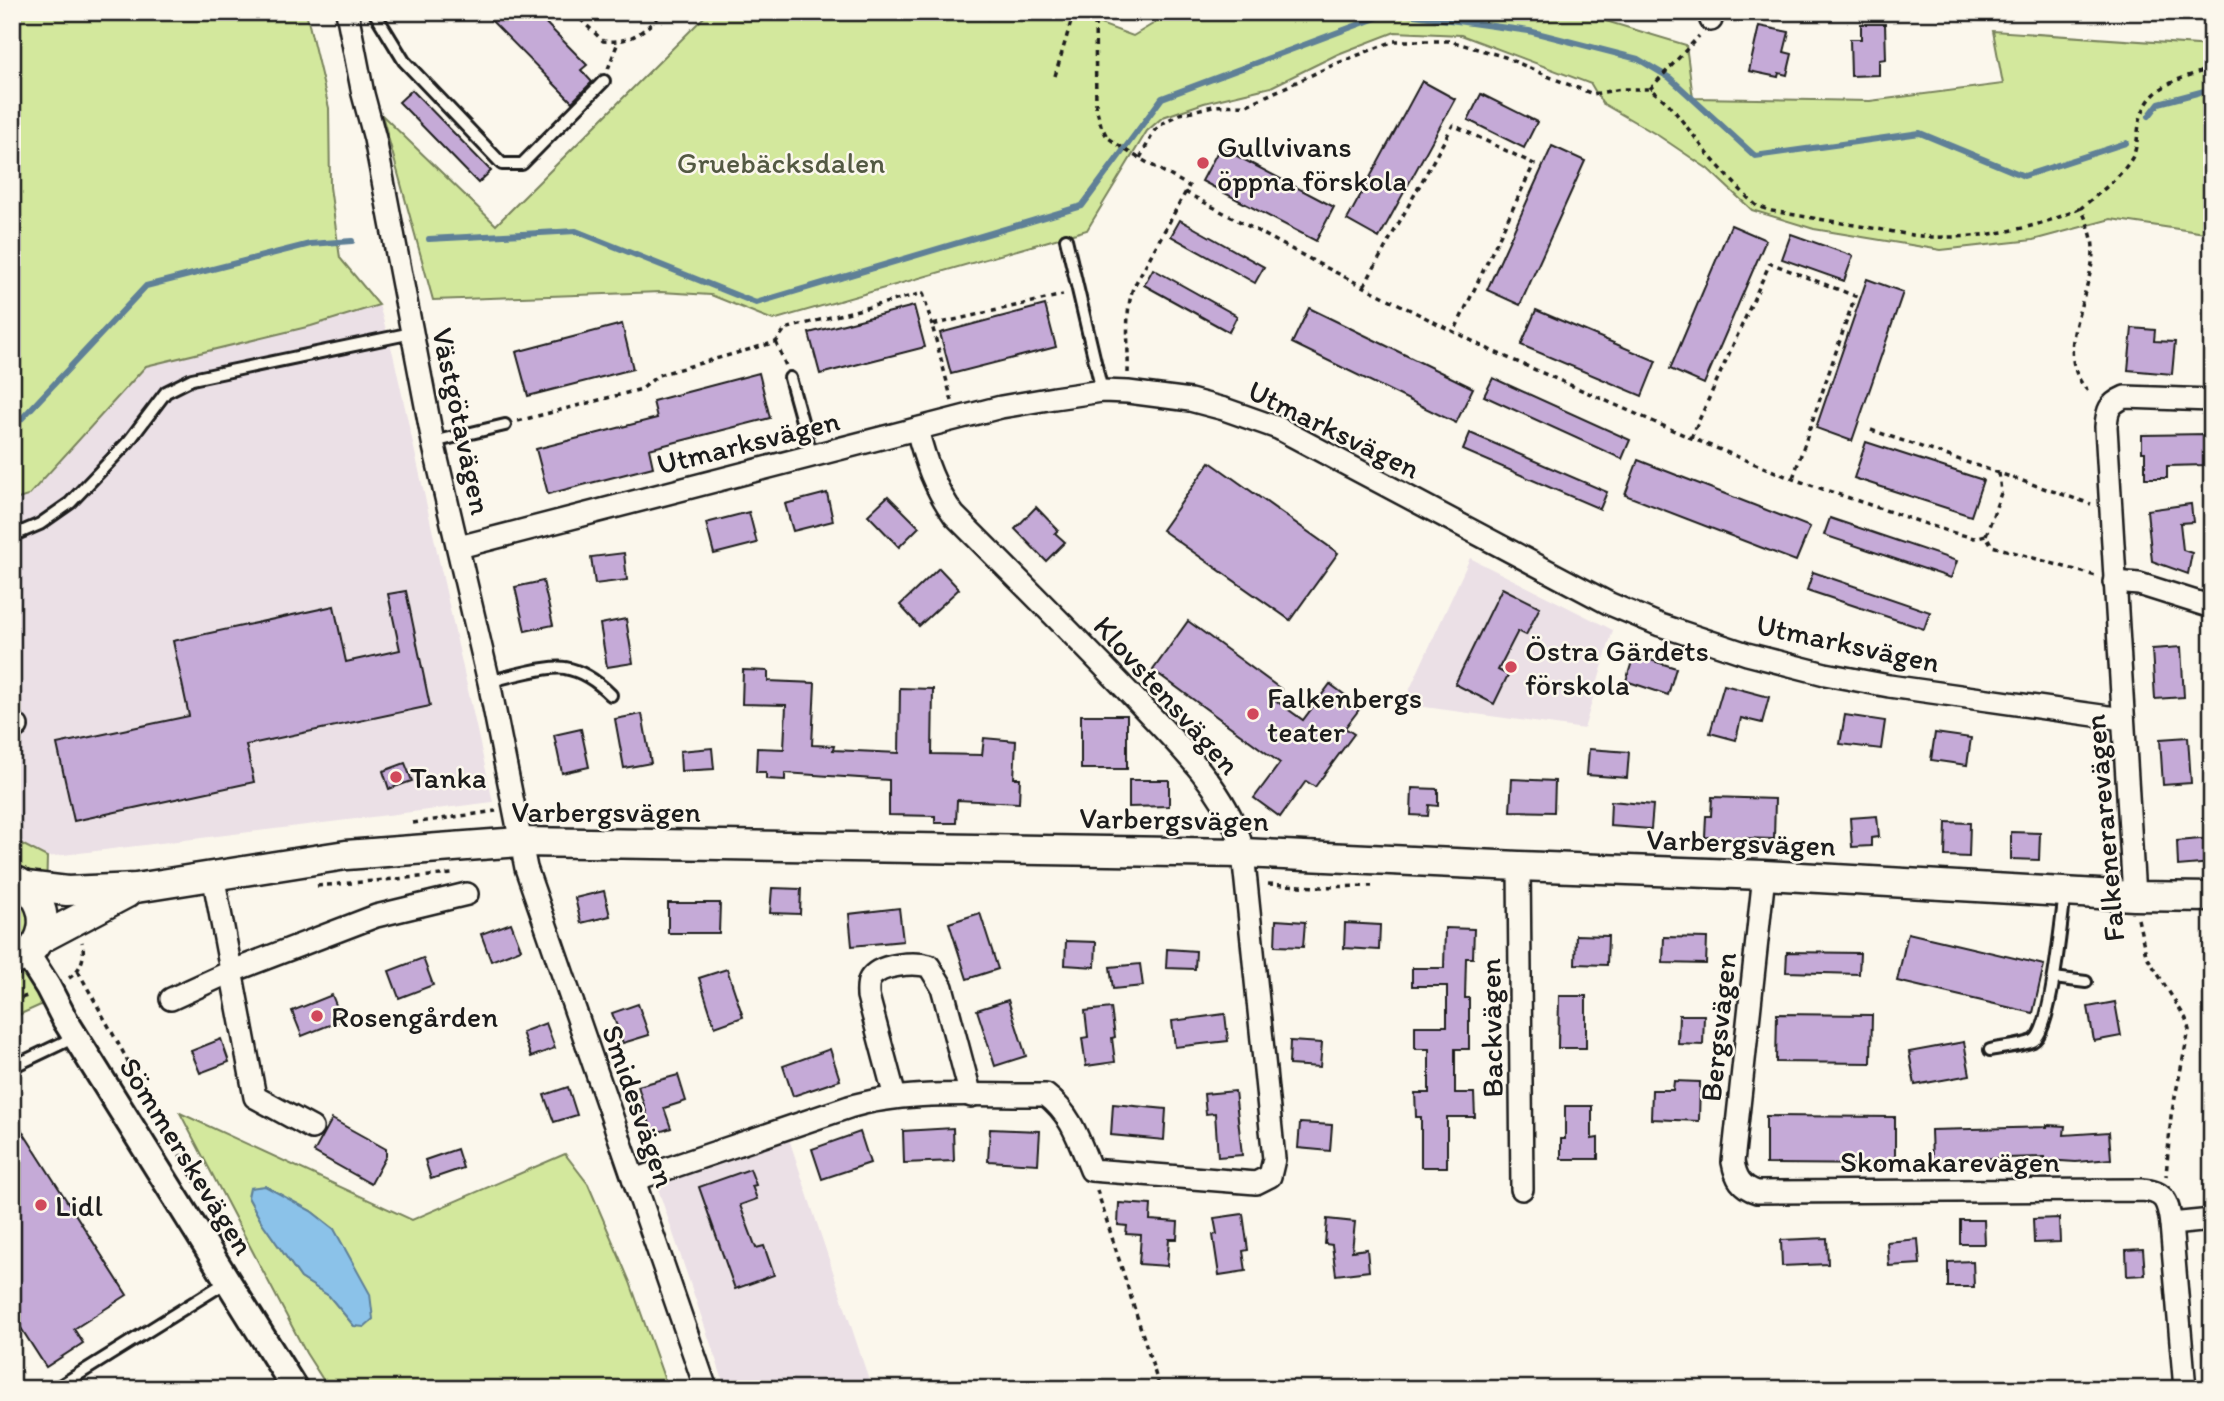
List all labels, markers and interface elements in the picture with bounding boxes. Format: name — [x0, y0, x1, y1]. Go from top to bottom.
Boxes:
place label: Gullvivans öppna förskola — [1217, 128, 1407, 199]
park label: Gruebäcksdalen — [677, 144, 885, 181]
marker: Gullvivans öppna förskola — [1195, 155, 1211, 171]
street label: Västgötavägen — [424, 324, 500, 518]
street label: Utmarksvägen — [1242, 371, 1426, 487]
street label: Utmarksvägen — [653, 401, 843, 483]
street label: Utmarksvägen — [1753, 605, 1943, 681]
street label: Klovstensvägen — [1086, 608, 1248, 782]
place label: Östra Gärdets förskola — [1525, 632, 1709, 703]
marker: Östra Gärdets förskola — [1503, 659, 1519, 675]
place label: Falkenbergs teater — [1267, 679, 1422, 750]
marker: Falkenbergs teater — [1245, 706, 1261, 722]
street label: Falkenerarevägen — [2076, 713, 2132, 943]
place label: Tanka — [410, 759, 487, 796]
marker: Tanka — [388, 769, 404, 785]
street label: Varbergsvägen — [511, 793, 701, 830]
street label: Varbergsvägen — [1079, 799, 1269, 839]
street label: Varbergsvägen — [1646, 820, 1836, 864]
street label: Bergsvägen — [1692, 950, 1744, 1104]
street label: Backvägen — [1471, 958, 1511, 1098]
place label: Rosengården — [331, 998, 498, 1035]
marker: Rosengården — [309, 1008, 325, 1024]
street label: Smidesvägen — [594, 1020, 684, 1192]
street label: Sömmerskevägen — [111, 1050, 263, 1262]
street label: Skomakarevägen — [1840, 1143, 2060, 1180]
place label: Lidl — [55, 1187, 103, 1224]
marker: Lidl — [33, 1197, 49, 1213]

